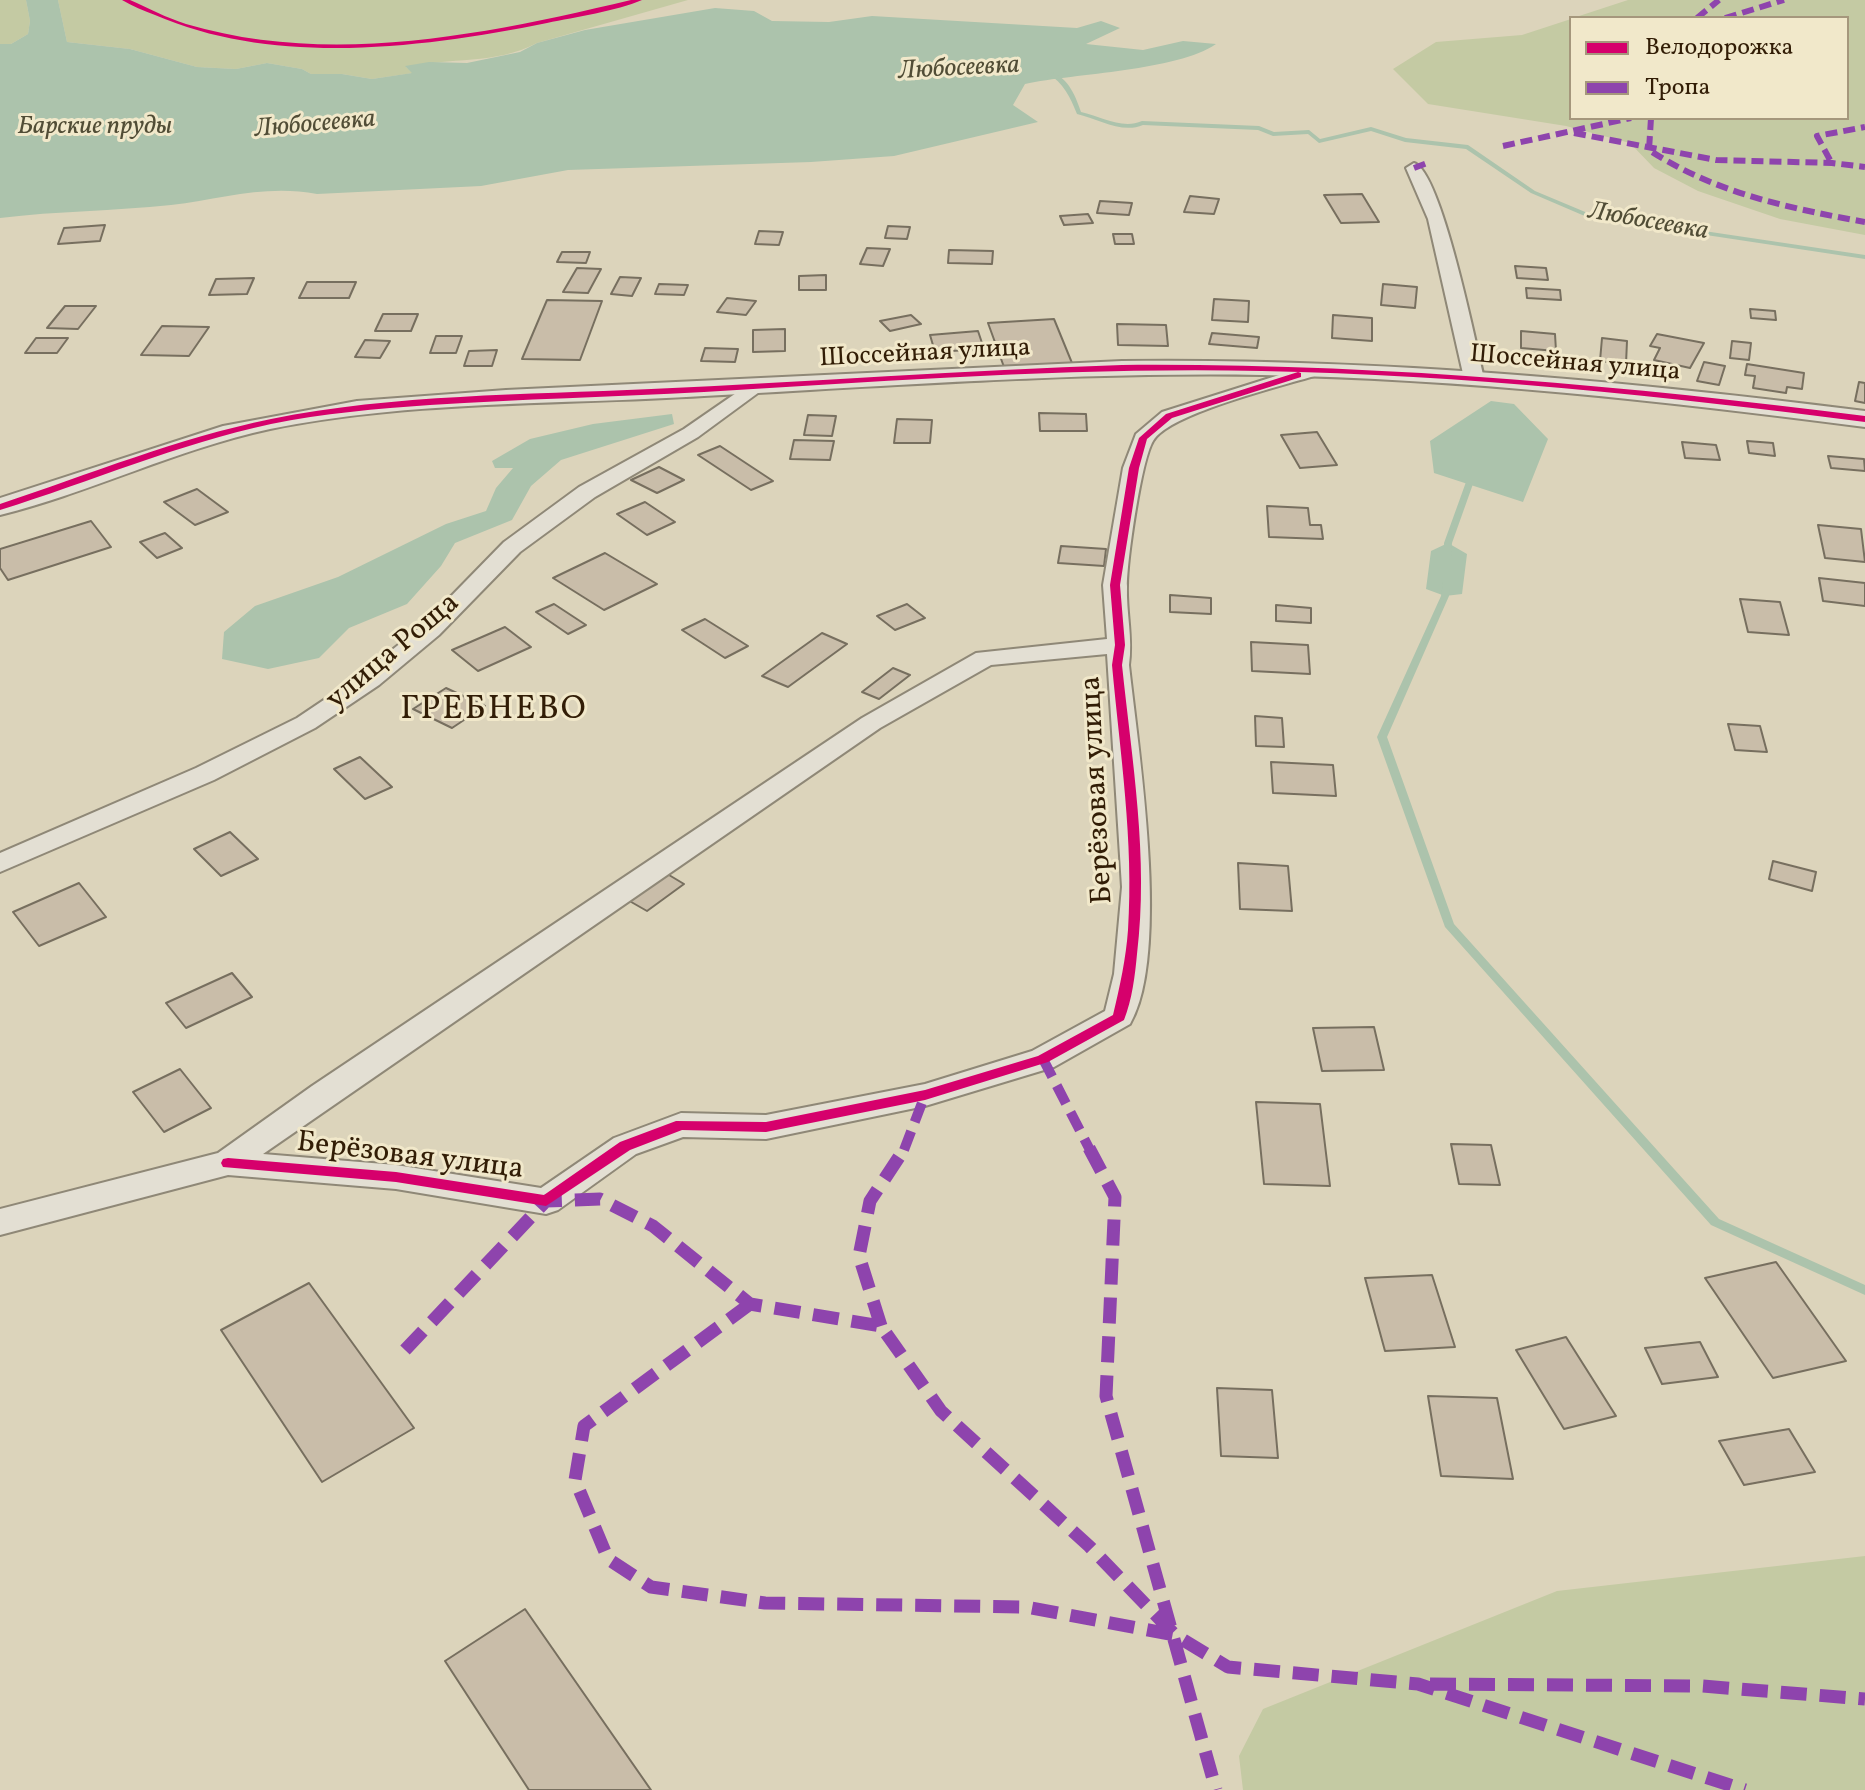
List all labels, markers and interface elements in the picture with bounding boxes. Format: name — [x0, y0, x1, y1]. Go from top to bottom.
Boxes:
legend — [1569, 16, 1849, 120]
text: Велодорожка — [1645, 31, 1793, 65]
water label: Любосеевка — [898, 51, 1020, 89]
text: Тропа — [1645, 71, 1711, 105]
water label: Любосеевка — [253, 105, 377, 147]
water label: Барские пруды — [18, 112, 172, 144]
water label: Любосеевка — [1585, 197, 1711, 249]
street label: Шоссейная улица — [819, 334, 1031, 376]
street label: Шоссейная улица — [1468, 340, 1682, 390]
street label: улица Роща — [320, 587, 468, 719]
street label: Берёзовая улица — [1075, 675, 1123, 905]
district label: ГРЕБНЕВО — [400, 692, 588, 732]
street label: Берёзовая улица — [294, 1126, 526, 1190]

